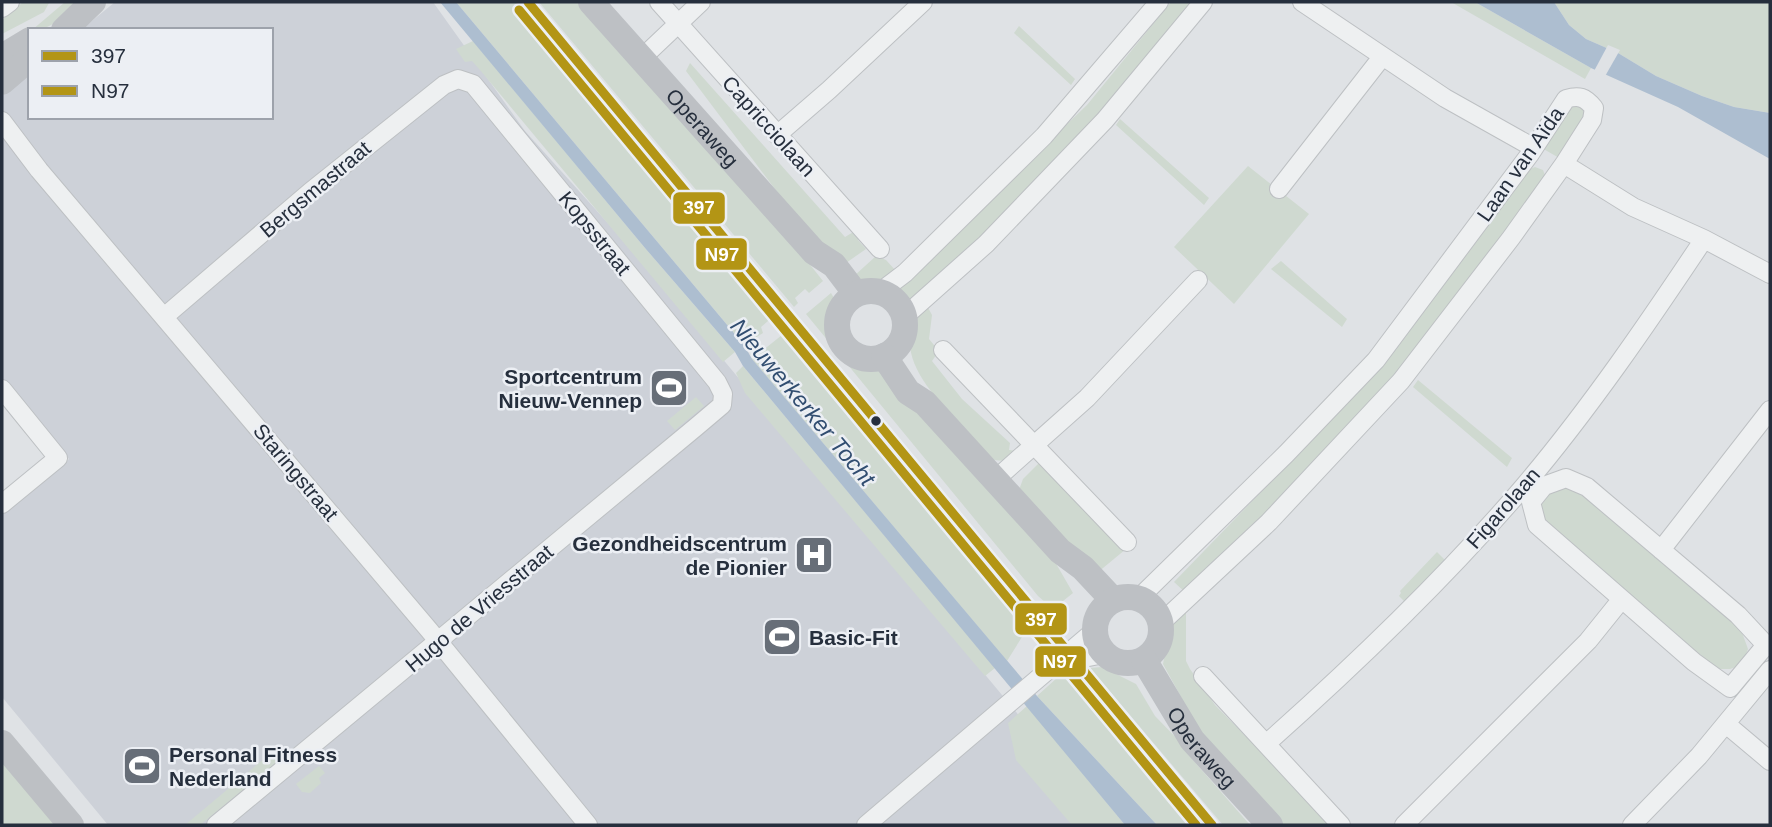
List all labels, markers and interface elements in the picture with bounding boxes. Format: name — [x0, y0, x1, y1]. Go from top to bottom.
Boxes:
legend — [28, 28, 273, 119]
text: 397 — [91, 44, 126, 67]
street label: Capricciolaan — [718, 71, 820, 181]
text: N97 — [91, 79, 130, 102]
street label: Operaweg — [662, 84, 744, 171]
street label: Laan van Aïda — [1472, 102, 1568, 226]
street label: Bergsmastraat — [255, 136, 375, 242]
street label: Kopsstraat — [554, 187, 636, 279]
line badge: 397 — [672, 191, 726, 225]
text: 397 — [683, 197, 715, 218]
line badge: N97 — [695, 237, 748, 271]
text: N97 — [705, 244, 739, 265]
water label: Nieuwerkerker Tocht — [726, 313, 882, 492]
place label: Sportcentrum Nieuw-Vennep — [498, 365, 642, 412]
sports icon: Sportcentrum Nieuw-Vennep — [648, 367, 690, 409]
unlabelled marker — [869, 414, 883, 428]
street label: Staringstraat — [249, 419, 343, 525]
street label: Figarolaan — [1462, 463, 1544, 553]
place label: Gezondheidscentrum de Pionier — [572, 532, 787, 579]
hospital icon: Gezondheidscentrum de Pionier — [793, 534, 835, 576]
street label: Hugo de Vriesstraat — [401, 540, 557, 676]
line badge: 397 — [1014, 602, 1068, 636]
text: 397 — [1025, 609, 1057, 630]
sports icon: Basic-Fit — [761, 616, 803, 658]
place label: Basic-Fit — [809, 626, 898, 649]
line badge: N97 — [1034, 645, 1087, 678]
text: N97 — [1043, 651, 1077, 672]
street label: Operaweg — [1163, 703, 1241, 792]
place label: Personal Fitness Nederland — [169, 743, 337, 790]
sports icon: Personal Fitness Nederland — [121, 745, 163, 787]

